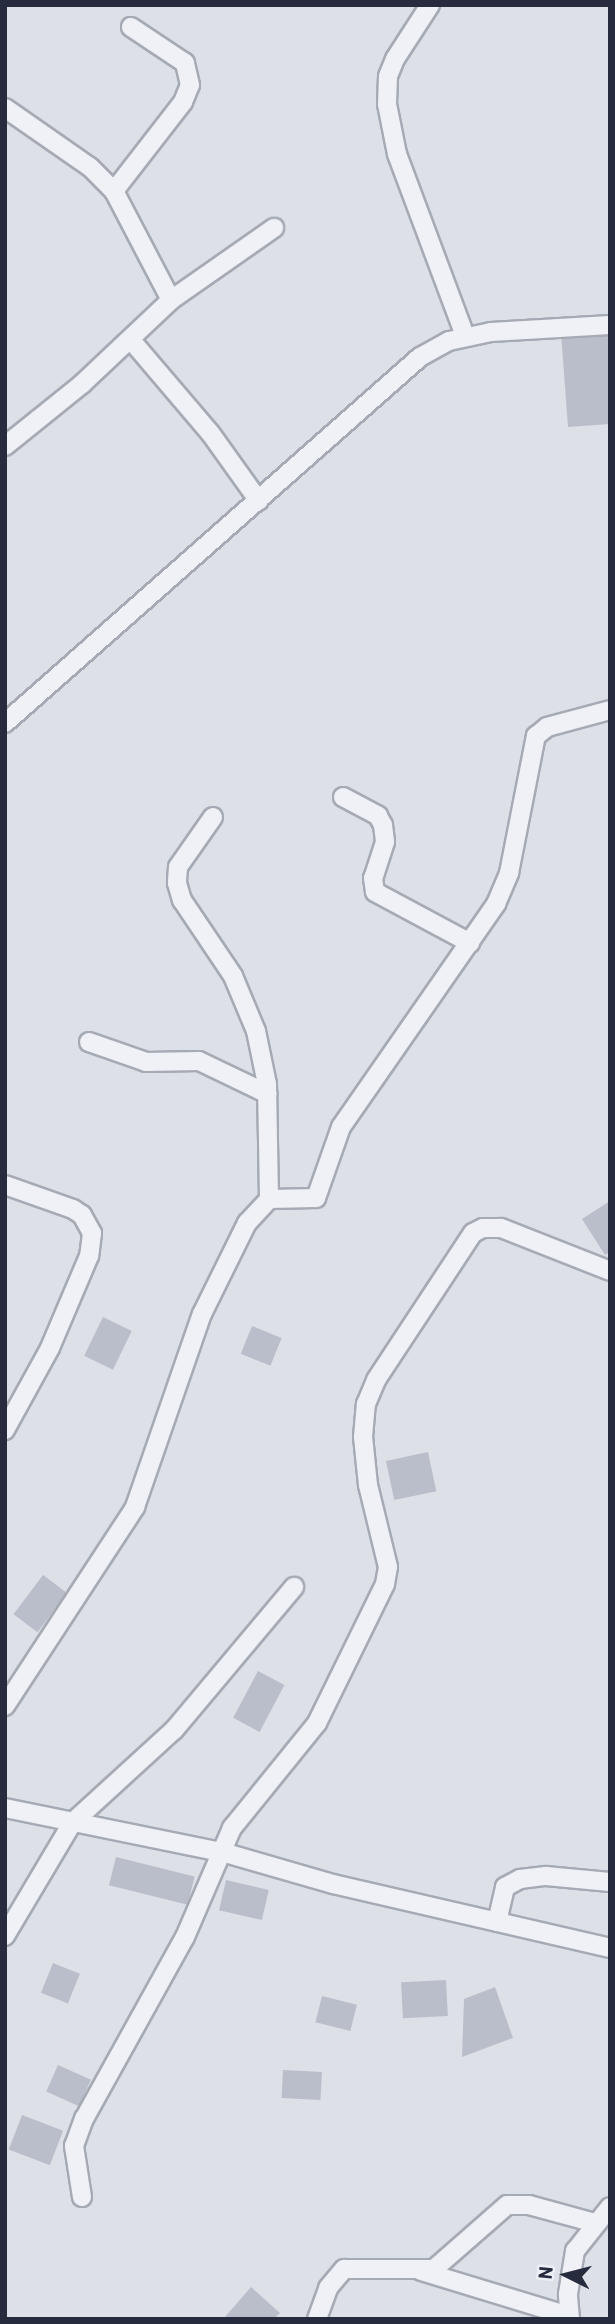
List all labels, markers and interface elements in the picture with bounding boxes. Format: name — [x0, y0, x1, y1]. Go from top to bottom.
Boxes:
north arrow — [531, 2240, 601, 2310]
text: N — [533, 2265, 557, 2280]

